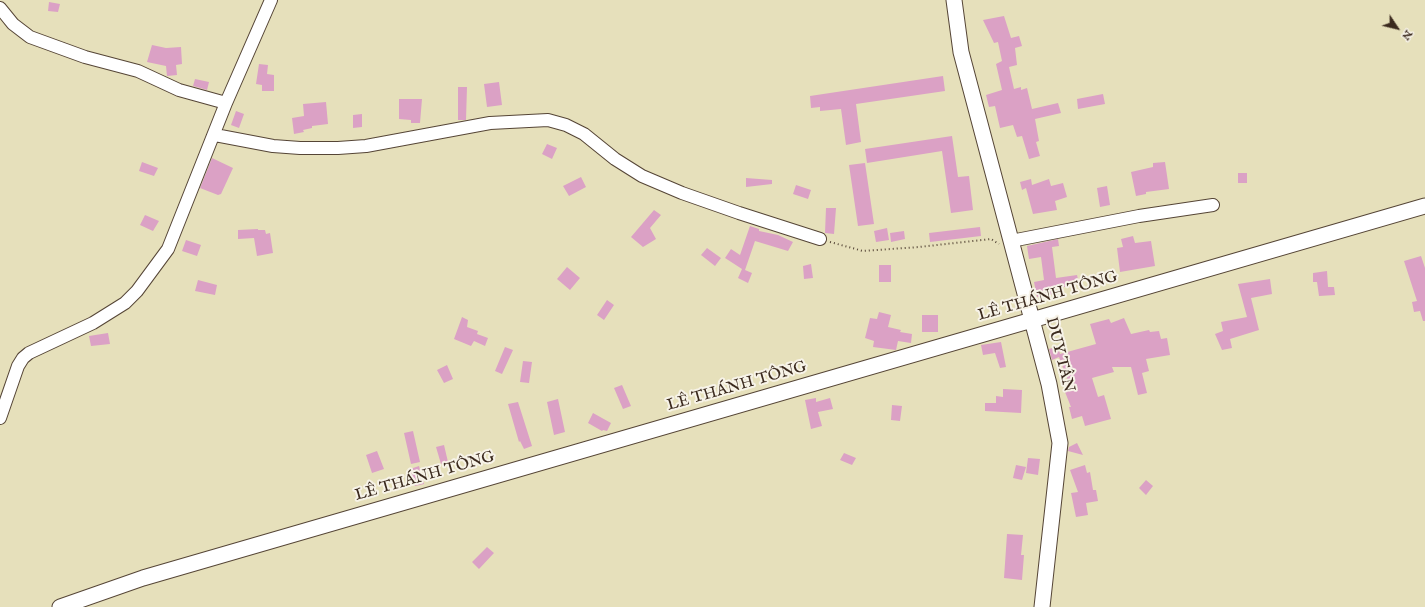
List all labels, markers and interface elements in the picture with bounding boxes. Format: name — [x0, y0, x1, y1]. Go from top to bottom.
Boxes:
north arrow — [1377, 8, 1417, 48]
text: N — [1398, 27, 1415, 43]
street label: LÊ THÁNH TÔNG — [976, 268, 1120, 326]
street label: DUY TÂN — [1040, 315, 1078, 395]
street label: LÊ THÁNH TÔNG — [665, 358, 809, 416]
street label: LÊ THÁNH TÔNG — [353, 448, 497, 506]

